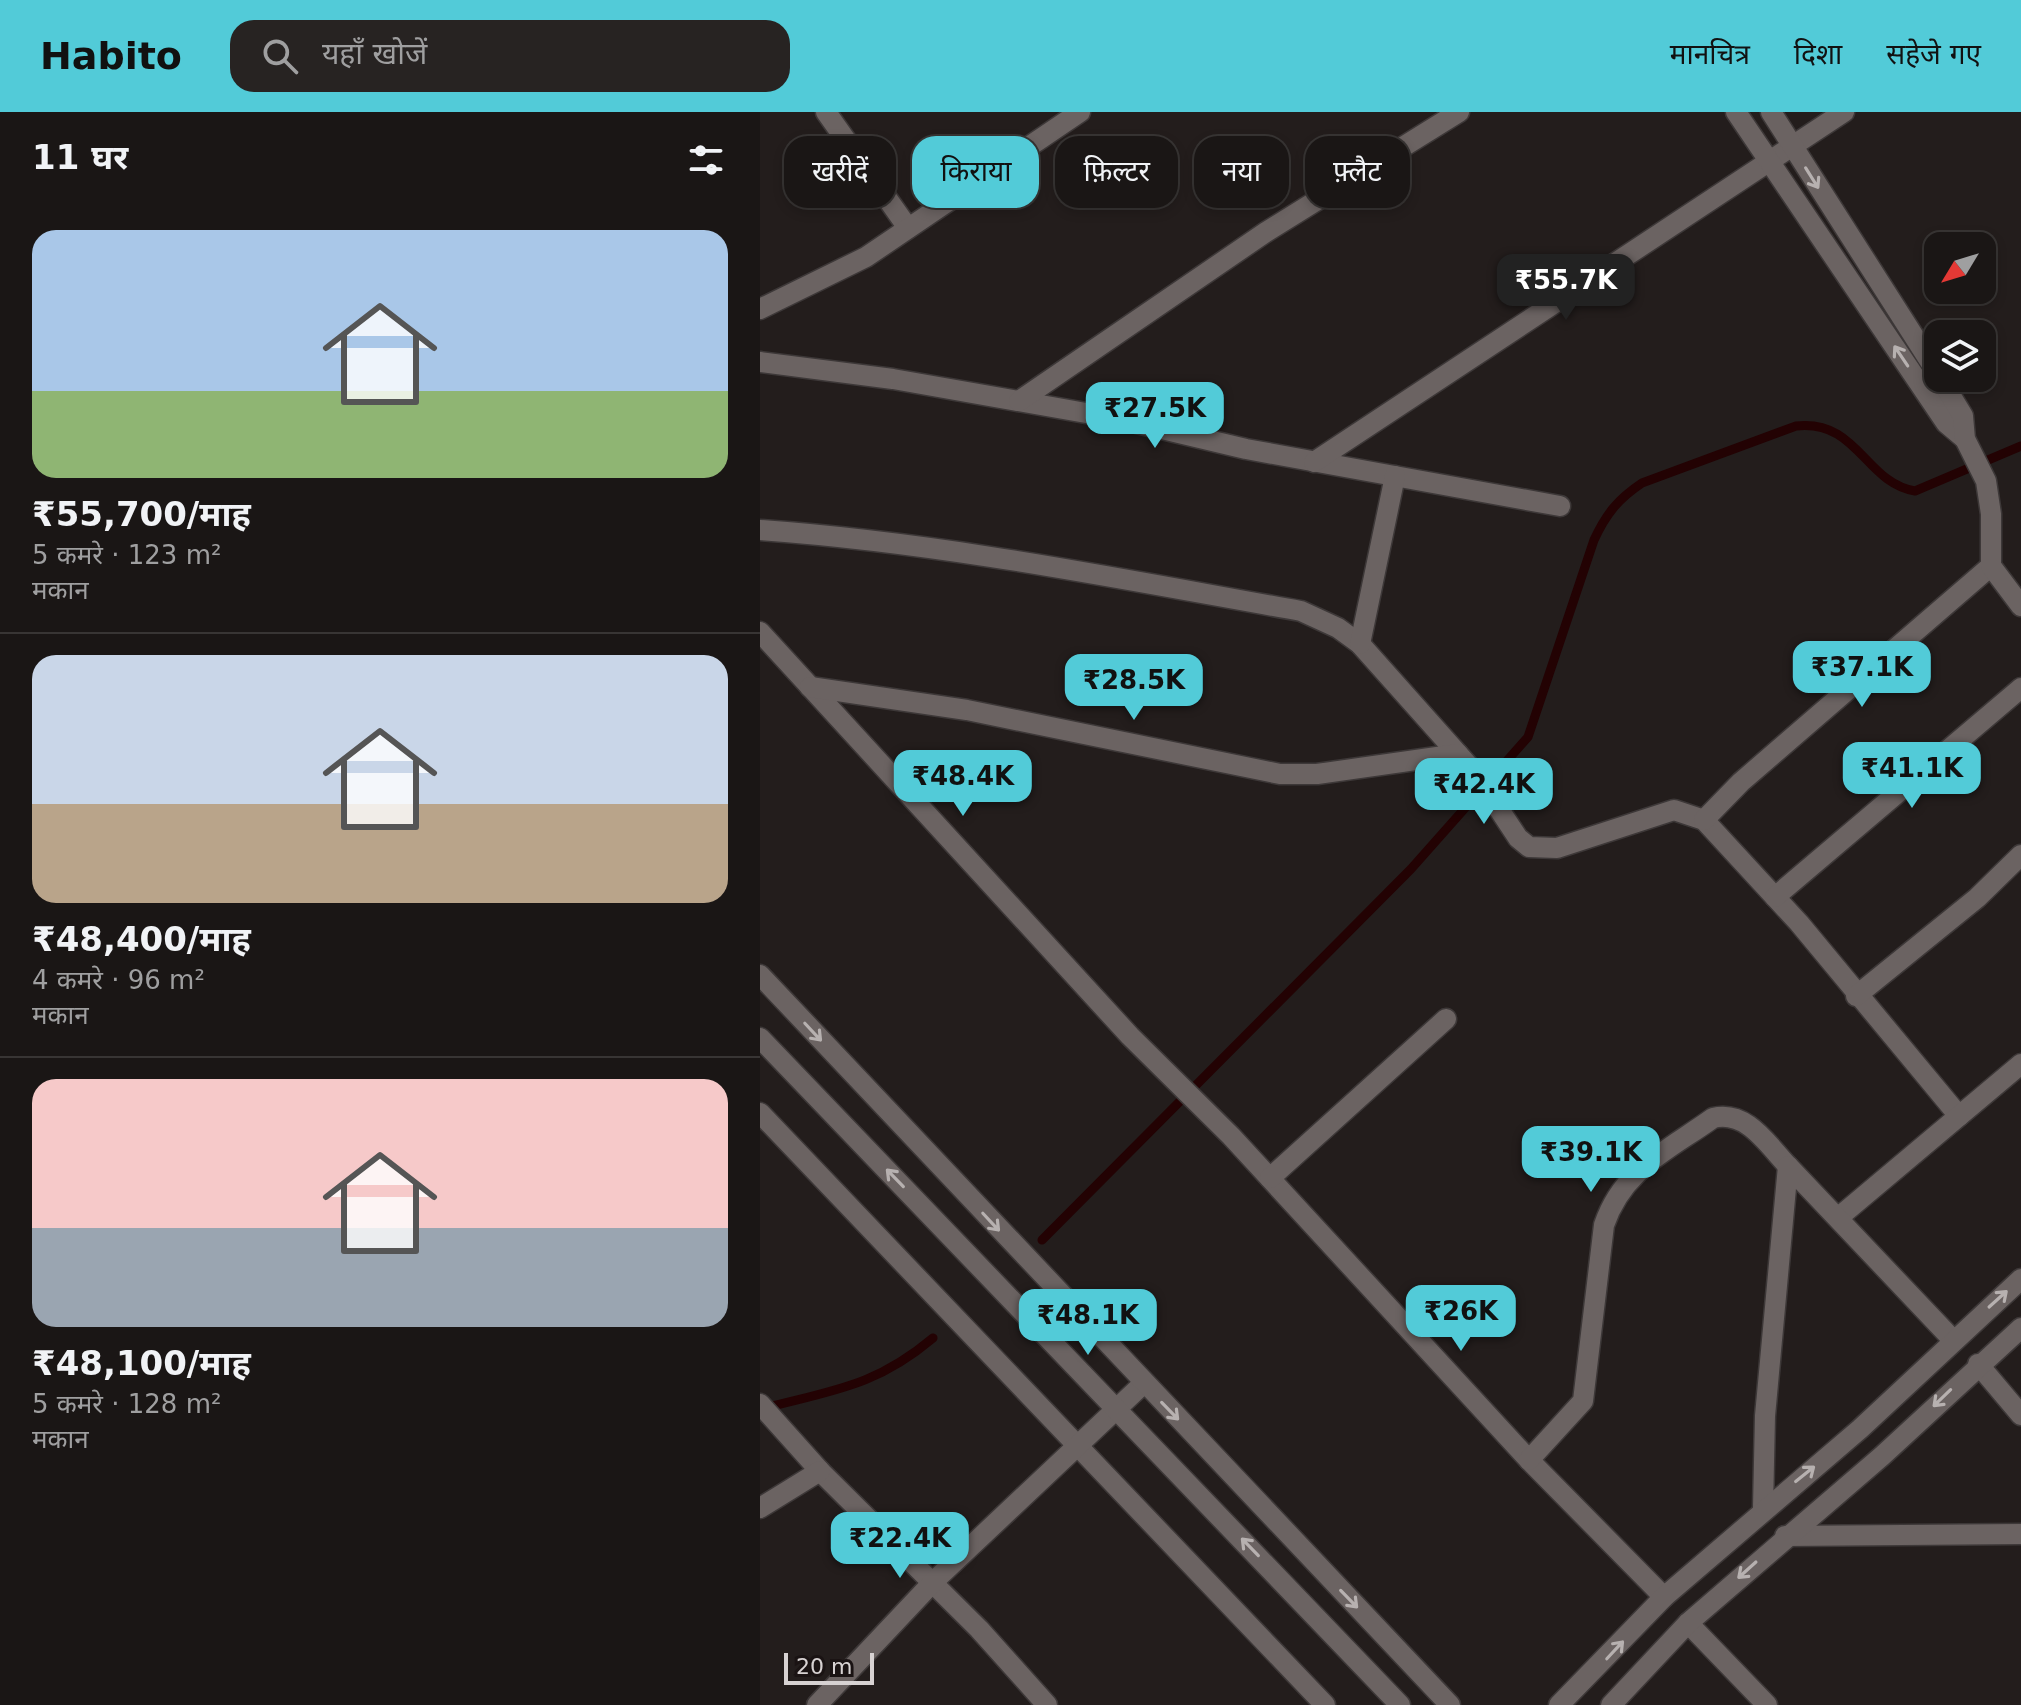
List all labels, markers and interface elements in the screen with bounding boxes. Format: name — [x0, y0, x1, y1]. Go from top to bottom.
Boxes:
search box — [230, 20, 790, 92]
text: Habito — [40, 34, 182, 78]
icon: search — [258, 34, 302, 78]
text: यहाँ खोजें — [322, 36, 427, 71]
text: मानचित्र — [1670, 38, 1750, 71]
text: दिशा — [1794, 38, 1842, 71]
text: सहेजे गए — [1886, 38, 1981, 71]
chip: खरीदें — [784, 136, 896, 208]
chip: किराया — [912, 136, 1039, 208]
chip: फ़िल्टर — [1055, 136, 1178, 208]
chip: नया — [1194, 136, 1289, 208]
chip: फ़्लैट — [1305, 136, 1410, 208]
text: 11 घर — [32, 137, 128, 177]
icon: filters — [684, 138, 728, 182]
one-way arrow — [1805, 166, 1821, 189]
north arrow — [1924, 232, 1996, 304]
map controls — [1924, 232, 1996, 392]
pin: ₹55.7K — [1501, 254, 1631, 322]
text: ₹55.7K — [1515, 265, 1617, 295]
icon: home — [308, 282, 452, 426]
button: layers — [1924, 320, 1996, 392]
one-way arrow — [1892, 345, 1908, 368]
pin: ₹27.5K — [1090, 382, 1220, 450]
text: ₹27.5K — [1104, 393, 1206, 423]
text: ₹55,700/माह — [32, 494, 251, 534]
text: 5 कमरे · 123 m² — [32, 540, 221, 570]
text: मकान — [32, 575, 89, 605]
pin: ₹37.1K — [1797, 641, 1927, 709]
text: ₹37.1K — [1811, 652, 1913, 682]
pin: ₹28.5K — [1069, 654, 1199, 722]
text: ₹28.5K — [1083, 665, 1185, 695]
icon: home — [308, 707, 452, 851]
pin: ₹41.1K — [1847, 742, 1977, 810]
pin: ₹48.4K — [898, 750, 1028, 818]
text: ₹41.1K — [1861, 753, 1963, 783]
pin: ₹42.4K — [1419, 758, 1549, 826]
text: ₹48.4K — [912, 761, 1014, 791]
text: ₹42.4K — [1433, 769, 1535, 799]
text: ₹48,400/माह — [32, 919, 251, 959]
text: 4 कमरे · 96 m² — [32, 965, 205, 995]
text: मकान — [32, 1000, 89, 1030]
one-way arrow — [804, 1022, 822, 1042]
pin: ₹39.1K — [1526, 1126, 1656, 1194]
icon: home — [308, 1131, 452, 1275]
text: ₹39.1K — [1540, 1137, 1642, 1167]
one-way arrow — [886, 1169, 905, 1188]
one-way arrow — [981, 1212, 1000, 1231]
pin: ₹26K — [1414, 1285, 1508, 1353]
pin: ₹48.1K — [1023, 1289, 1153, 1357]
one-way arrow — [1988, 1291, 2008, 1309]
text: ₹26K — [1424, 1296, 1498, 1326]
text: ₹48.1K — [1037, 1300, 1139, 1330]
text: ₹48,100/माह — [32, 1343, 251, 1383]
text: 5 कमरे · 128 m² — [32, 1389, 221, 1419]
one-way arrow — [1932, 1389, 1952, 1408]
one-way arrow — [1160, 1401, 1179, 1421]
text: मकान — [32, 1424, 89, 1454]
one-way arrow — [1795, 1465, 1815, 1483]
pin: ₹22.4K — [835, 1512, 965, 1580]
text: ₹22.4K — [849, 1523, 951, 1553]
one-way arrow — [1240, 1537, 1259, 1557]
one-way arrow — [1738, 1561, 1758, 1579]
one-way arrow — [1340, 1589, 1359, 1609]
one-way arrow — [1605, 1640, 1624, 1660]
scale bar — [784, 1649, 874, 1685]
text: 20 m — [796, 1654, 852, 1679]

